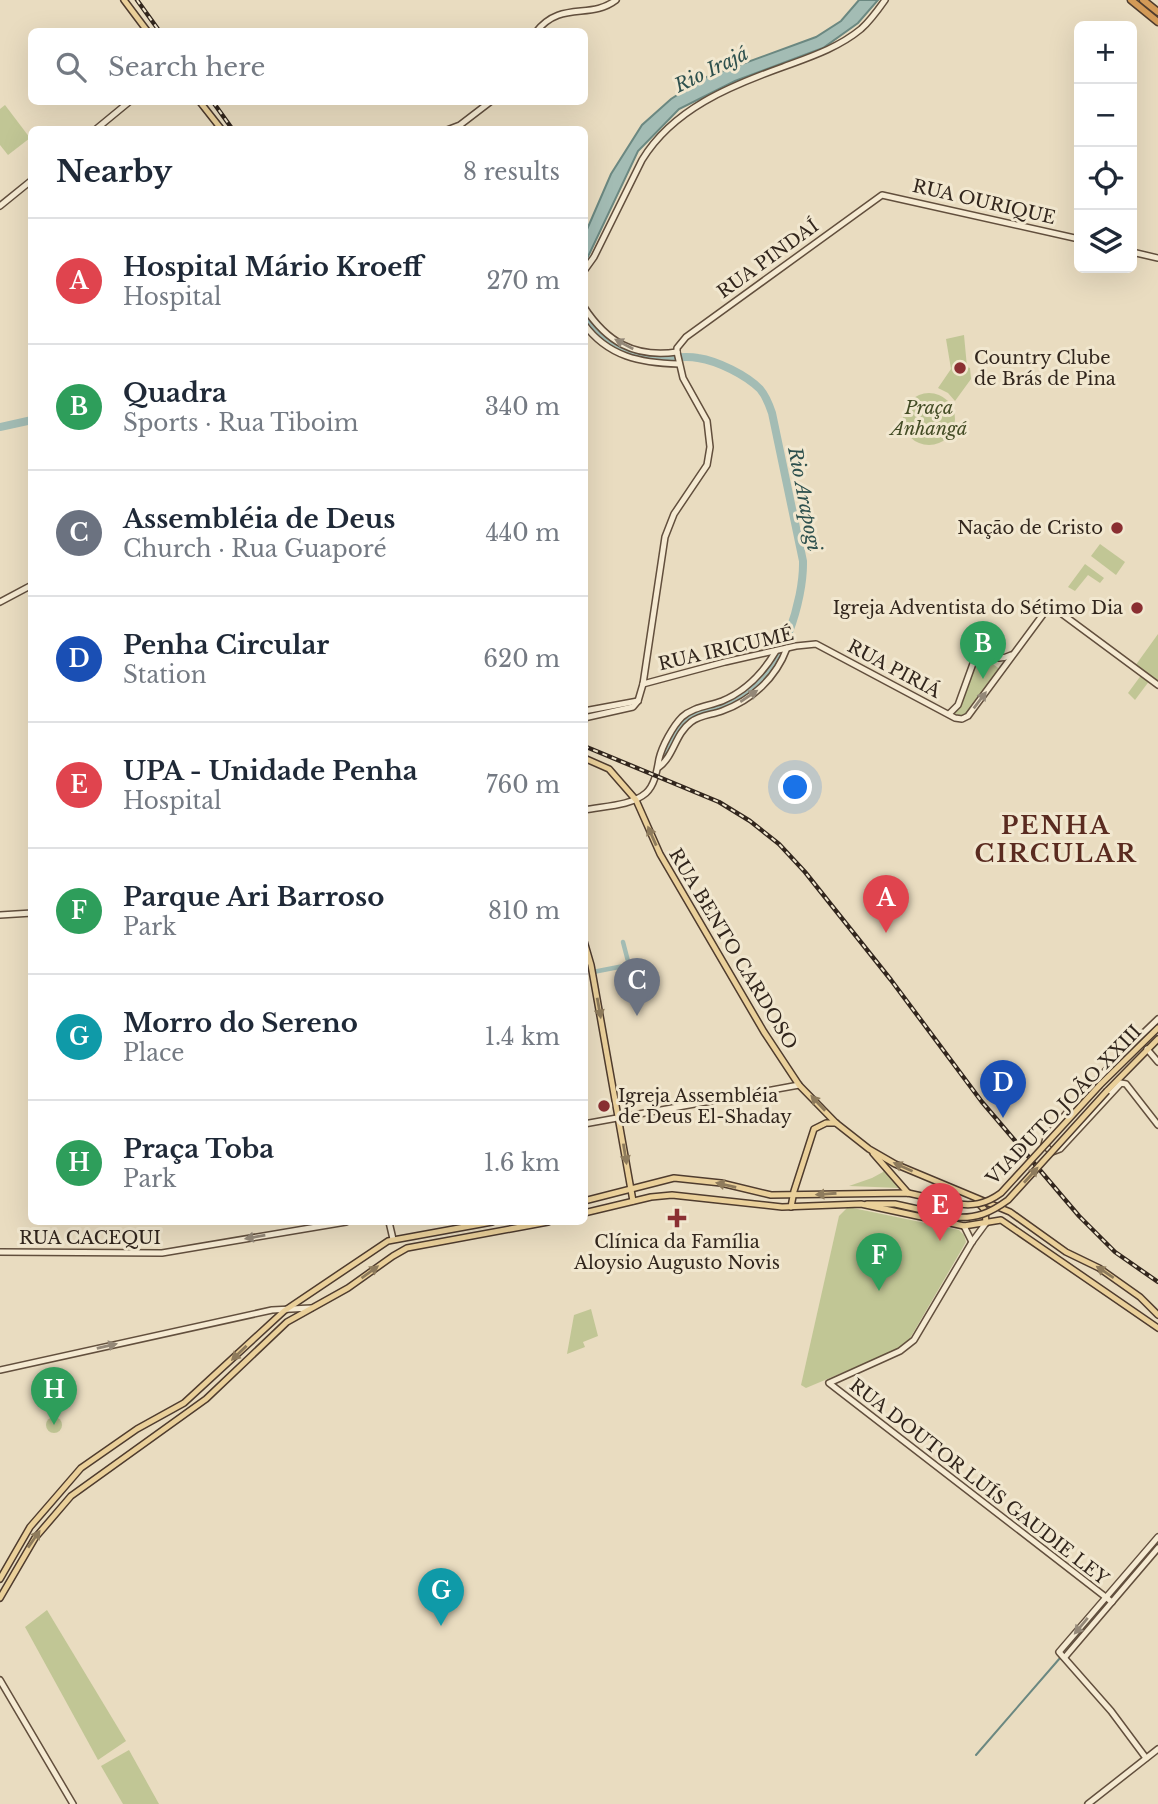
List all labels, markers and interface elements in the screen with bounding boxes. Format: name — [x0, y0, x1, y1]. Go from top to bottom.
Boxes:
map controls — [1074, 21, 1137, 273]
button: + — [1074, 21, 1137, 84]
search box — [28, 28, 588, 105]
water label: Rio Irajá — [670, 42, 752, 98]
icon: search — [52, 48, 90, 86]
text: Search here — [108, 51, 265, 83]
button: − — [1074, 84, 1137, 147]
button: locate — [1074, 147, 1137, 210]
text: Nearby — [56, 153, 172, 190]
text: 8 results — [463, 158, 560, 186]
street label: RUA OURIQUE — [910, 175, 1058, 229]
button: layers — [1074, 210, 1137, 273]
street label: RUA PINDAÍ — [713, 214, 823, 303]
text: Hospital Mário Kroeff — [123, 251, 423, 283]
text: A — [70, 267, 88, 295]
text: 270 m — [487, 267, 560, 295]
text: Hospital — [123, 283, 222, 311]
one-way arrow — [614, 338, 633, 350]
place label: Country Clube de Brás de Pina — [974, 347, 1116, 390]
marker: Country Clube de Brás de Pina — [952, 360, 968, 376]
text: Quadra — [123, 377, 227, 409]
text: B — [70, 393, 88, 421]
text: 340 m — [485, 393, 560, 421]
park label: Praça Anhangá — [889, 397, 967, 440]
text: Sports · Rua Tiboim — [123, 409, 358, 437]
water label: Rio Arapogi — [783, 444, 826, 554]
text: Assembléia de Deus — [123, 503, 395, 535]
place label: Nação de Cristo — [957, 517, 1103, 539]
text: C — [70, 519, 88, 547]
text: 440 m — [485, 519, 560, 547]
marker: Nação de Cristo — [1109, 520, 1125, 536]
text: Church · Rua Guaporé — [123, 535, 387, 563]
place label: Igreja Adventista do Sétimo Dia — [833, 597, 1123, 619]
marker: Igreja Adventista do Sétimo Dia — [1129, 600, 1145, 616]
pin: B — [960, 621, 1006, 679]
street label: RUA IRICUMÉ — [656, 622, 796, 675]
text: Penha Circular — [123, 629, 329, 661]
street label: RUA PIRIÁ — [844, 634, 946, 703]
text: D — [68, 645, 90, 673]
text: 620 m — [483, 645, 560, 673]
text: Station — [123, 661, 207, 689]
one-way arrow — [740, 689, 758, 703]
one-way arrow — [973, 691, 987, 709]
text: UPA - Unidade Penha — [123, 755, 418, 787]
your location — [778, 770, 812, 804]
text: E — [70, 771, 88, 799]
text: 760 m — [486, 771, 560, 799]
text: Hospital — [123, 787, 222, 815]
district label: PENHA CIRCULAR — [974, 811, 1138, 868]
one-way arrow — [646, 826, 657, 847]
street label: RUA BENTO CARDOSO — [664, 845, 802, 1053]
pin: A — [863, 875, 909, 933]
text: Parque Ari Barroso — [123, 881, 384, 913]
text: F — [71, 897, 87, 925]
text: 810 m — [488, 897, 560, 925]
text: Park — [123, 913, 176, 941]
pin: C — [614, 958, 660, 1016]
one-way arrow — [594, 997, 605, 1019]
text: Morro do Sereno — [123, 1007, 358, 1039]
street label: VIADUTO JOÃO XXIII — [982, 1021, 1146, 1189]
text: G — [69, 1023, 89, 1051]
text: 1.4 km — [485, 1023, 560, 1051]
text: Place — [123, 1039, 185, 1067]
pin: D — [980, 1060, 1026, 1118]
place label: Igreja Assembléia de Deus El-Shaday — [618, 1085, 792, 1128]
one-way arrow — [810, 1095, 826, 1112]
marker: Igreja Assembléia de Deus El-Shaday — [596, 1098, 612, 1114]
text: Praça Toba — [123, 1133, 274, 1165]
one-way arrow — [620, 1144, 631, 1166]
text: H — [68, 1149, 90, 1177]
text: 1.6 km — [484, 1149, 560, 1177]
one-way arrow — [893, 1161, 913, 1173]
text: Park — [123, 1165, 176, 1193]
one-way arrow — [1023, 1166, 1039, 1184]
one-way arrow — [715, 1179, 737, 1190]
pin: E — [917, 1183, 963, 1241]
one-way arrow — [815, 1189, 837, 1200]
marker: Clínica da Família Aloysio Augusto Novis — [667, 1208, 687, 1228]
street label: RUA CACEQUI — [19, 1227, 161, 1249]
place label: Clínica da Família Aloysio Augusto Novis — [573, 1231, 780, 1274]
one-way arrow — [244, 1232, 266, 1243]
pin: F — [856, 1233, 902, 1291]
one-way arrow — [360, 1265, 378, 1280]
one-way arrow — [1095, 1266, 1115, 1279]
one-way arrow — [96, 1341, 118, 1352]
one-way arrow — [231, 1344, 248, 1361]
pin: H — [31, 1367, 77, 1425]
street label: RUA DOUTOR LUÍS GAUDIE LEY — [845, 1373, 1114, 1590]
one-way arrow — [27, 1530, 40, 1549]
pin: G — [418, 1568, 464, 1626]
one-way arrow — [1074, 1617, 1089, 1634]

